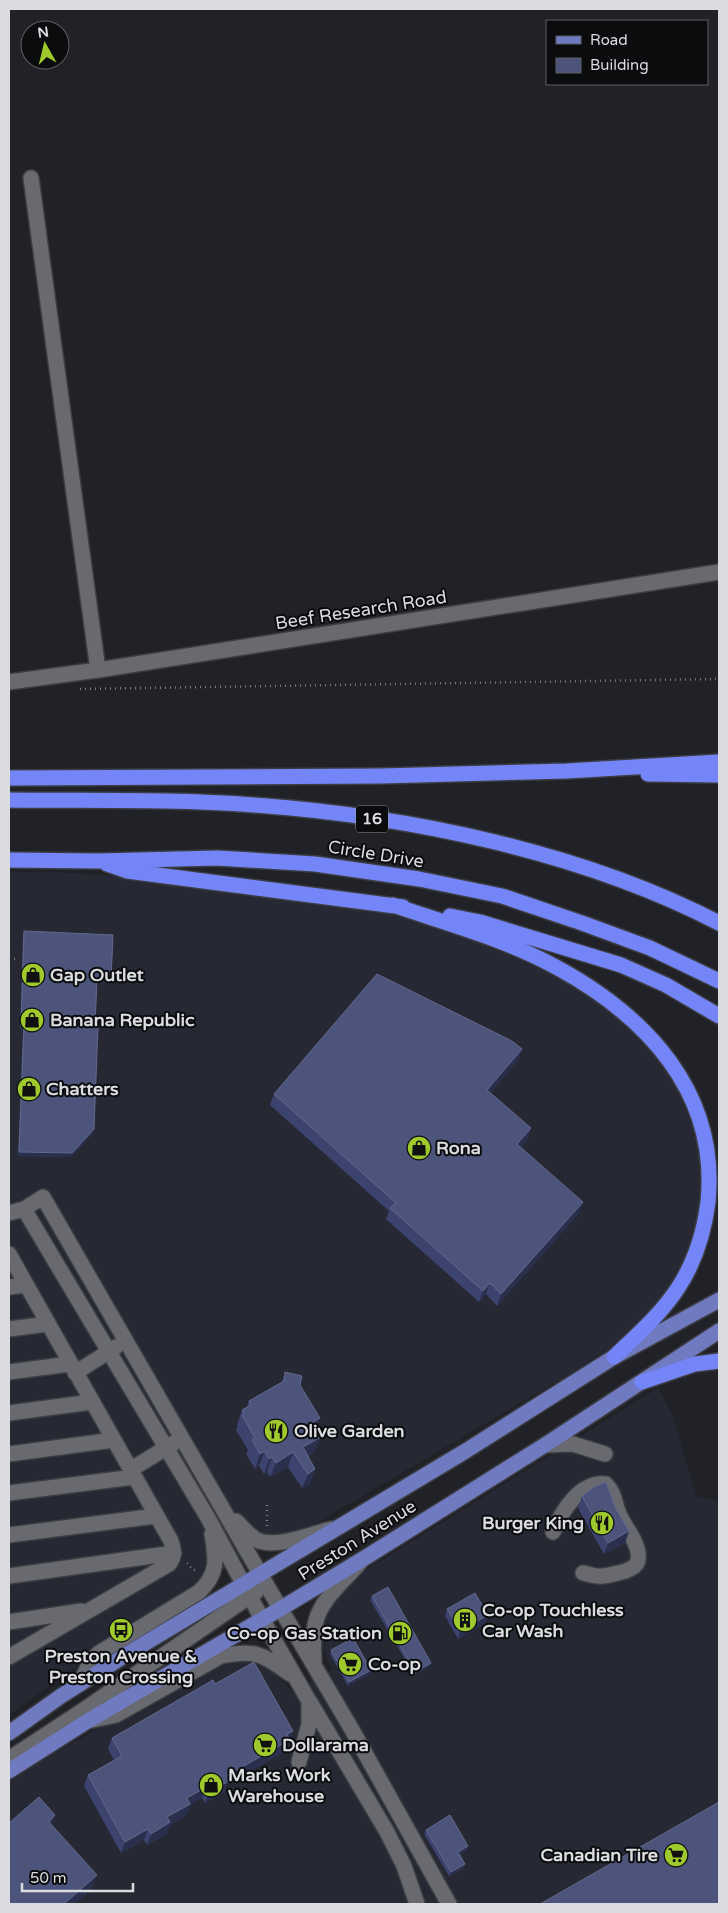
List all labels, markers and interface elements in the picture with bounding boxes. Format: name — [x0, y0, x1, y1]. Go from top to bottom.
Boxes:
north arrow — [20, 20, 70, 70]
legend — [546, 20, 708, 85]
text: N — [37, 23, 50, 42]
text: Road — [590, 31, 628, 49]
text: Building — [590, 56, 649, 74]
street label: Beef Research Road — [274, 586, 448, 634]
road number: 16 — [356, 806, 388, 832]
street label: Circle Drive — [326, 836, 426, 872]
shop icon: Gap Outlet — [20, 962, 46, 988]
place label: Gap Outlet — [50, 964, 144, 986]
shop icon: Banana Republic — [19, 1007, 45, 1033]
place label: Banana Republic — [50, 1009, 195, 1031]
shop icon: Chatters — [16, 1076, 42, 1102]
place label: Chatters — [46, 1078, 119, 1100]
shop icon: Rona — [406, 1135, 432, 1161]
place label: Rona — [436, 1137, 481, 1159]
restaurant icon: Olive Garden — [263, 1418, 289, 1444]
place label: Olive Garden — [294, 1420, 405, 1442]
street label: Preston Avenue — [294, 1495, 420, 1585]
restaurant icon: Burger King — [589, 1510, 615, 1536]
place label: Burger King — [482, 1512, 584, 1534]
place label: Co-op Touchless Car Wash — [482, 1599, 624, 1642]
building icon: Co-op Touchless Car Wash — [452, 1607, 478, 1633]
bus stop icon: Preston Avenue & Preston Crossing — [108, 1617, 134, 1643]
fuel station icon: Co-op Gas Station — [387, 1620, 413, 1646]
place label: Co-op Gas Station — [227, 1622, 382, 1644]
place label: Preston Avenue & Preston Crossing — [45, 1645, 197, 1688]
supermarket icon: Co-op — [337, 1651, 363, 1677]
place label: Co-op — [368, 1653, 421, 1675]
supermarket icon: Dollarama — [252, 1732, 278, 1758]
place label: Dollarama — [282, 1734, 369, 1756]
place label: Marks Work Warehouse — [228, 1764, 331, 1807]
shop icon: Marks Work Warehouse — [198, 1772, 224, 1798]
supermarket icon: Canadian Tire — [663, 1842, 689, 1868]
place label: Canadian Tire — [541, 1844, 658, 1866]
scale bar — [22, 1860, 134, 1892]
text: 50 m — [30, 1869, 67, 1887]

